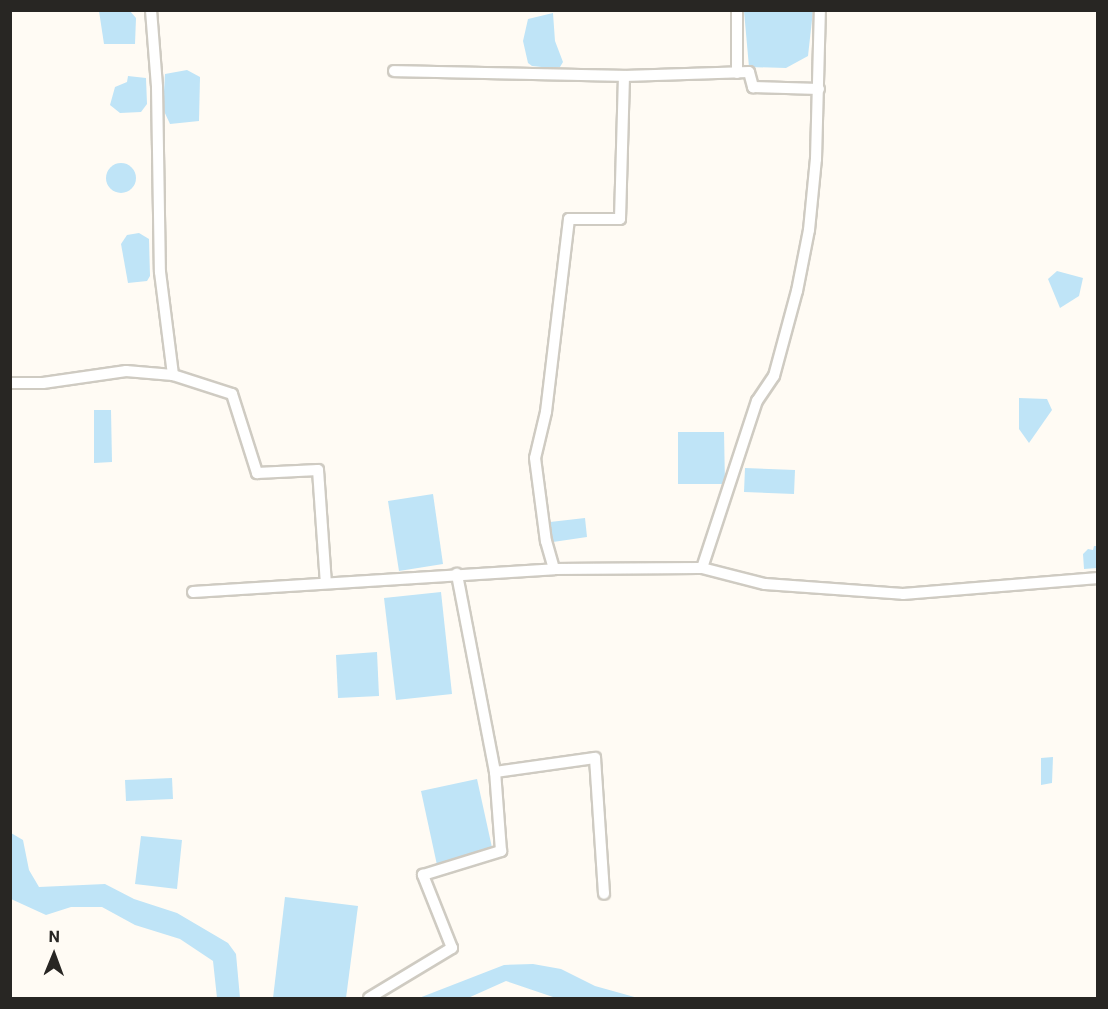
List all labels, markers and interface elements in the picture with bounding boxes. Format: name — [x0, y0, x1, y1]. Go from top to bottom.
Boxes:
north arrow — [24, 925, 84, 985]
text: N — [49, 927, 60, 946]

